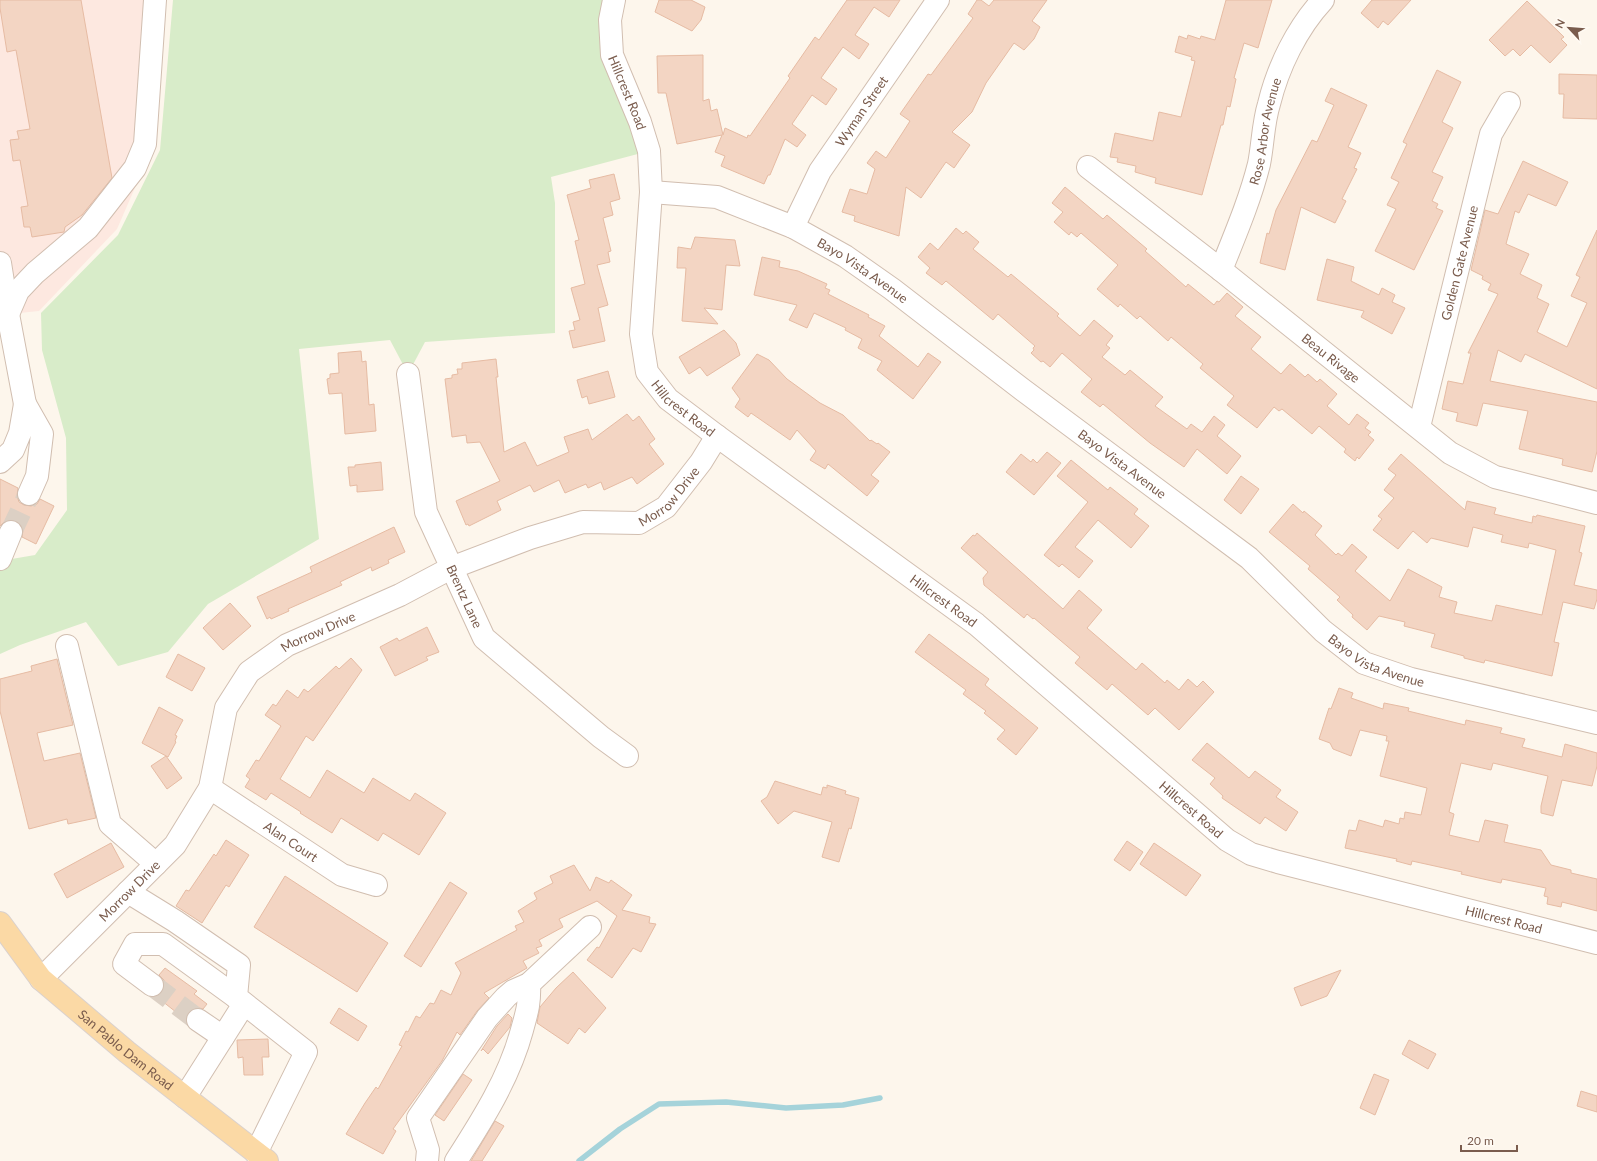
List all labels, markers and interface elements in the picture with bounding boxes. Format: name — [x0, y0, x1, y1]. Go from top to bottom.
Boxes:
north arrow — [1549, 8, 1589, 48]
text: N — [1552, 17, 1567, 30]
street label: Hillcrest Road — [605, 53, 650, 132]
street label: Wyman Street — [831, 72, 891, 149]
street label: Rose Arbor Avenue — [1246, 75, 1284, 187]
street label: Golden Gate Avenue — [1437, 204, 1481, 322]
street label: Bayo Vista Avenue — [814, 234, 911, 307]
street label: Beau Rivage — [1299, 330, 1363, 386]
street label: Hillcrest Road — [648, 377, 718, 440]
street label: Bayo Vista Avenue — [1075, 426, 1170, 502]
street label: Morrow Drive — [635, 463, 703, 530]
street label: Brentz Lane — [443, 562, 486, 631]
street label: Hillcrest Road — [907, 571, 980, 630]
street label: Morrow Drive — [277, 608, 358, 655]
street label: Bayo Vista Avenue — [1325, 630, 1426, 690]
street label: Hillcrest Road — [1156, 777, 1227, 841]
street label: Alan Court — [261, 818, 321, 865]
street label: Morrow Drive — [95, 857, 163, 925]
street label: Hillcrest Road — [1463, 902, 1544, 937]
street label: San Pablo Dam Road — [75, 1006, 177, 1093]
scale bar — [1461, 1127, 1517, 1153]
text: 20 m — [1467, 1133, 1494, 1148]

